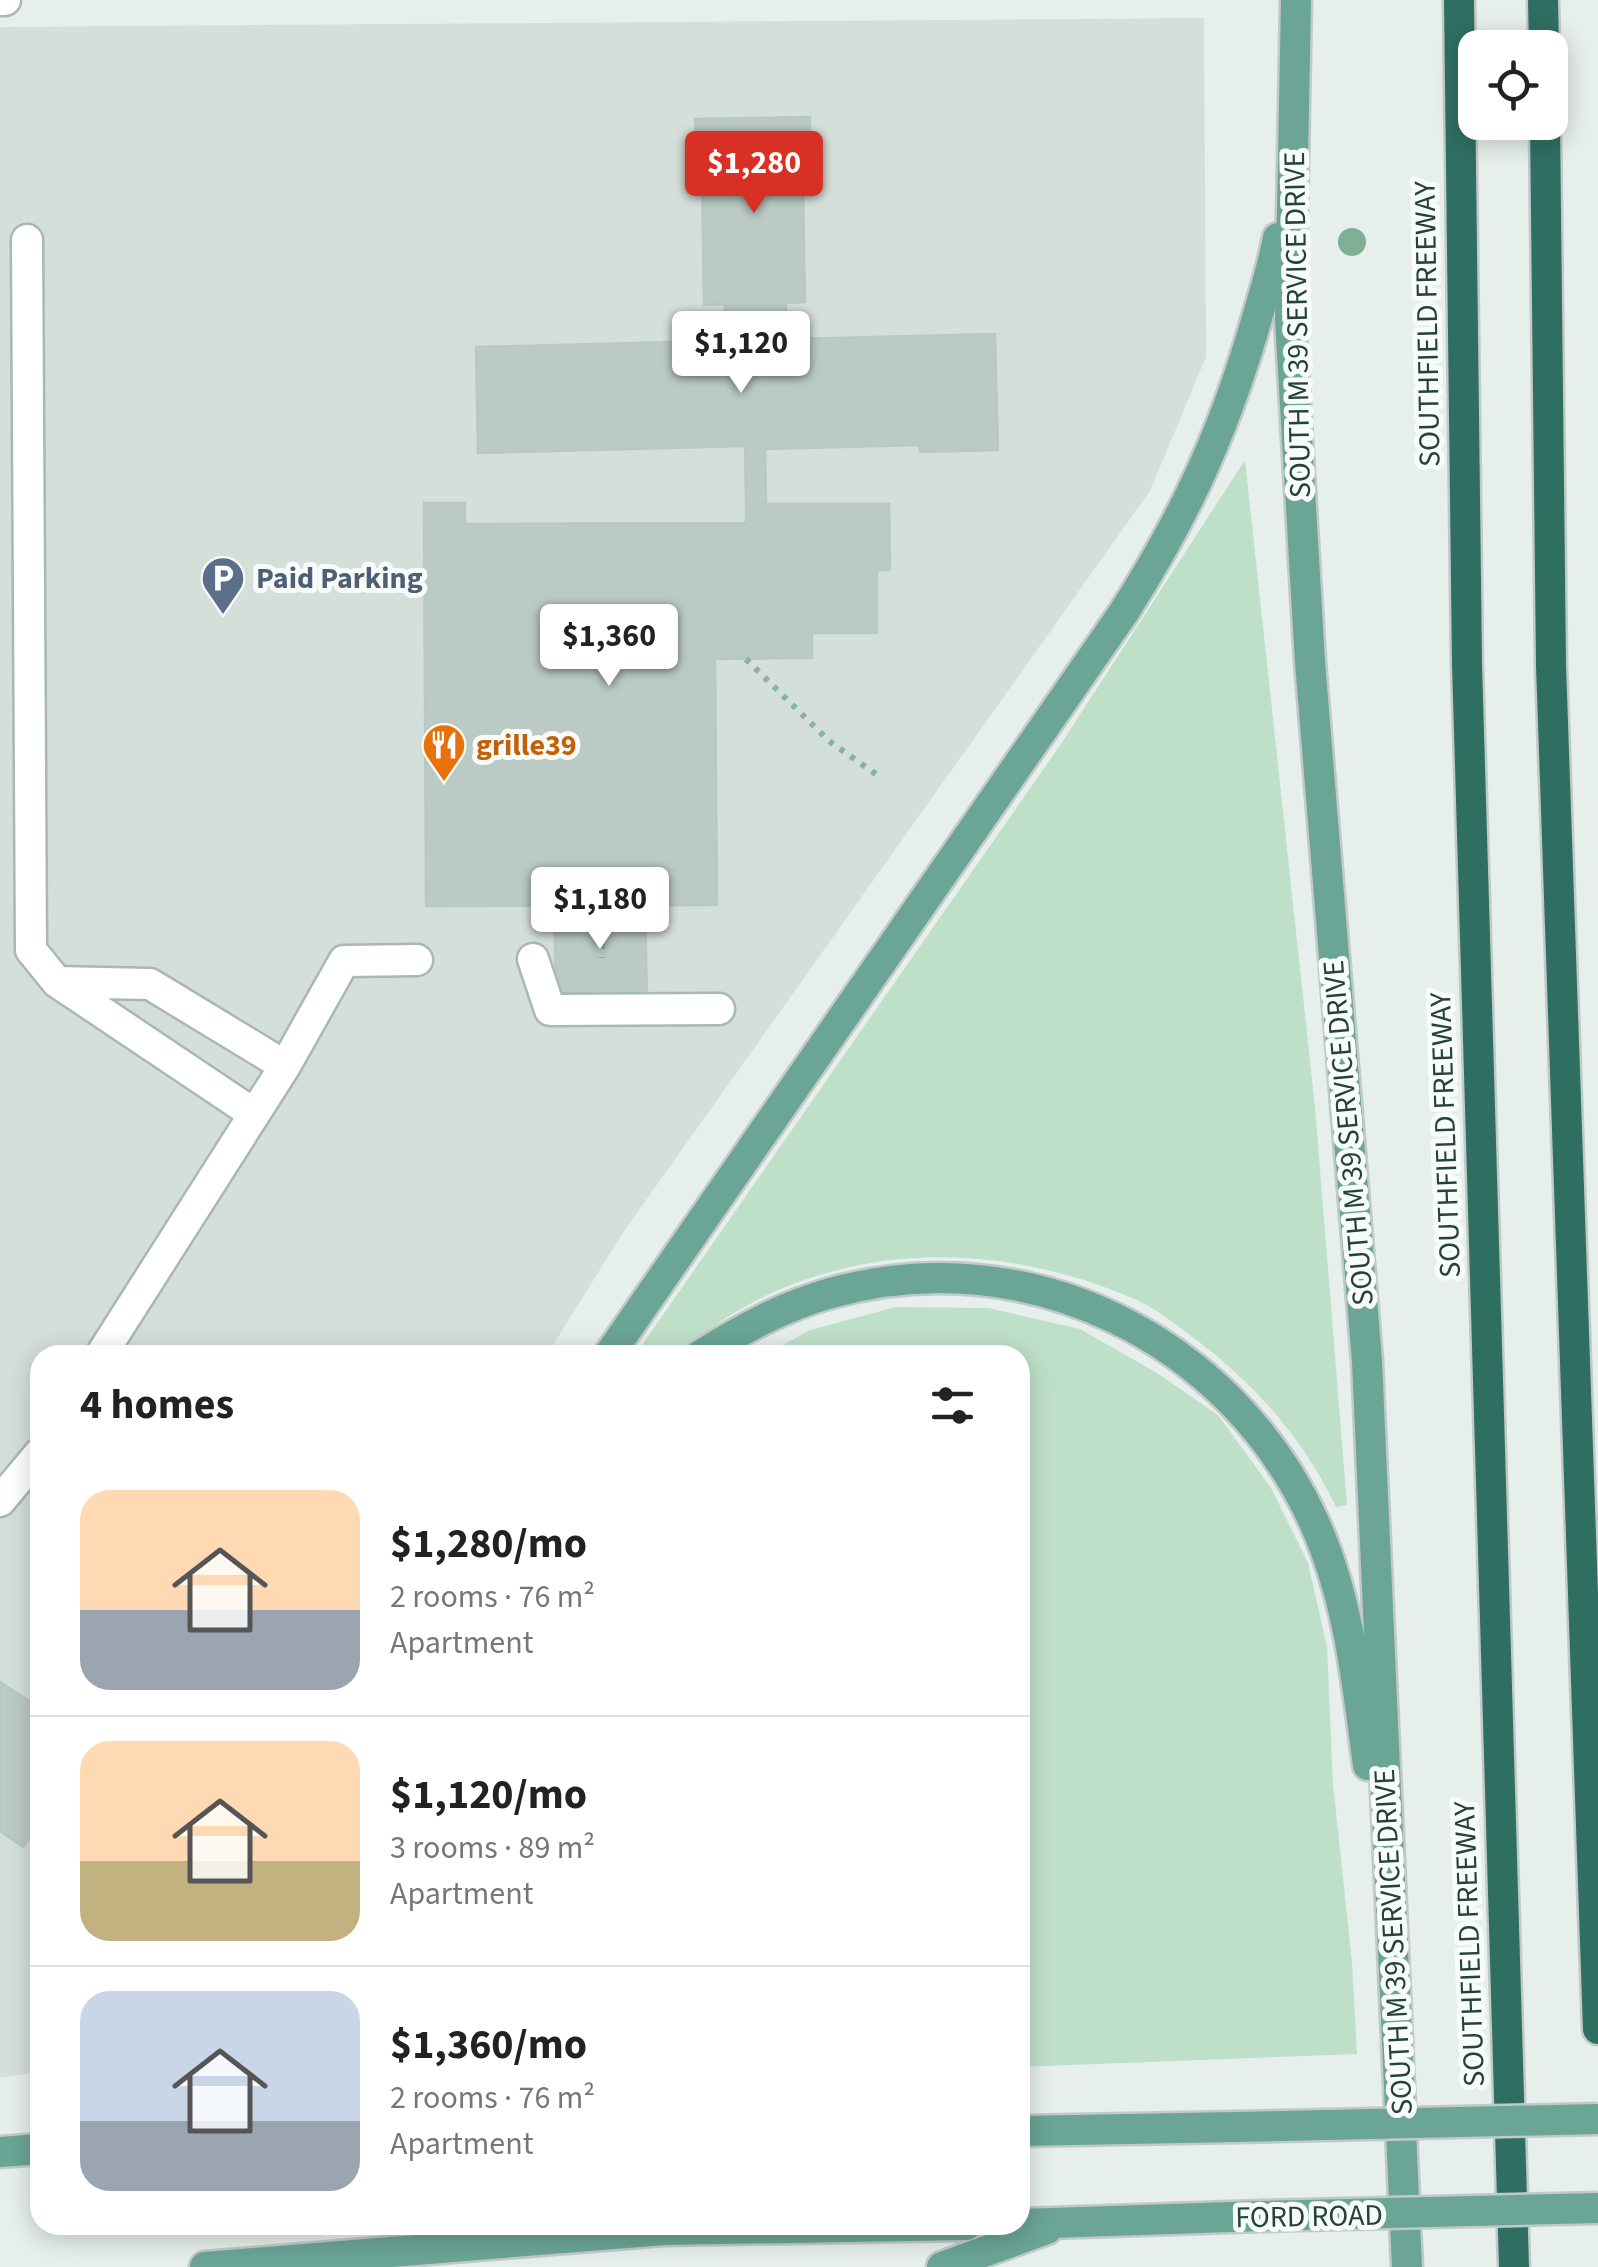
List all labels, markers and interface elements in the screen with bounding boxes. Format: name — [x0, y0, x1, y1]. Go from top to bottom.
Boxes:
map controls — [1458, 30, 1568, 140]
button: locate — [1458, 30, 1568, 140]
pin: $1,280 — [673, 131, 835, 216]
text: $1,280 — [707, 140, 801, 186]
street label: SOUTH M 39 SERVICE DRIVE — [1273, 151, 1322, 499]
street label: SOUTHFIELD FREEWAY — [1403, 180, 1451, 467]
pin: $1,120 — [660, 311, 822, 396]
text: $1,120 — [694, 320, 788, 366]
parking icon: Paid Parking — [200, 555, 246, 616]
place label: Paid Parking — [256, 557, 423, 600]
pin: $1,360 — [528, 604, 690, 689]
text: $1,360 — [562, 613, 656, 659]
restaurant icon: grille39 — [421, 722, 467, 783]
place label: grille39 — [476, 724, 577, 767]
pin: $1,180 — [519, 867, 681, 952]
text: $1,180 — [553, 876, 647, 922]
street label: SOUTH M 39 SERVICE DRIVE — [1312, 958, 1385, 1307]
street label: SOUTHFIELD FREEWAY — [1419, 991, 1472, 1279]
text: 4 homes — [80, 1375, 234, 1435]
icon: filters — [925, 1378, 980, 1433]
text: $1,280/mo — [390, 1514, 587, 1574]
icon: home — [160, 1530, 280, 1650]
text: 2 rooms · 76 m² — [390, 1574, 595, 1620]
text: Apartment — [390, 1620, 533, 1666]
text: $1,120/mo — [390, 1765, 587, 1825]
street label: SOUTH M 39 SERVICE DRIVE — [1363, 1768, 1424, 2116]
icon: home — [160, 1781, 280, 1901]
street label: SOUTHFIELD FREEWAY — [1443, 1800, 1496, 2088]
text: 3 rooms · 89 m² — [390, 1825, 595, 1871]
text: Apartment — [390, 1871, 533, 1917]
text: $1,360/mo — [390, 2015, 587, 2075]
icon: home — [160, 2031, 280, 2151]
text: 2 rooms · 76 m² — [390, 2075, 595, 2121]
text: Apartment — [390, 2121, 533, 2167]
street label: FORD ROAD — [1235, 2194, 1383, 2239]

